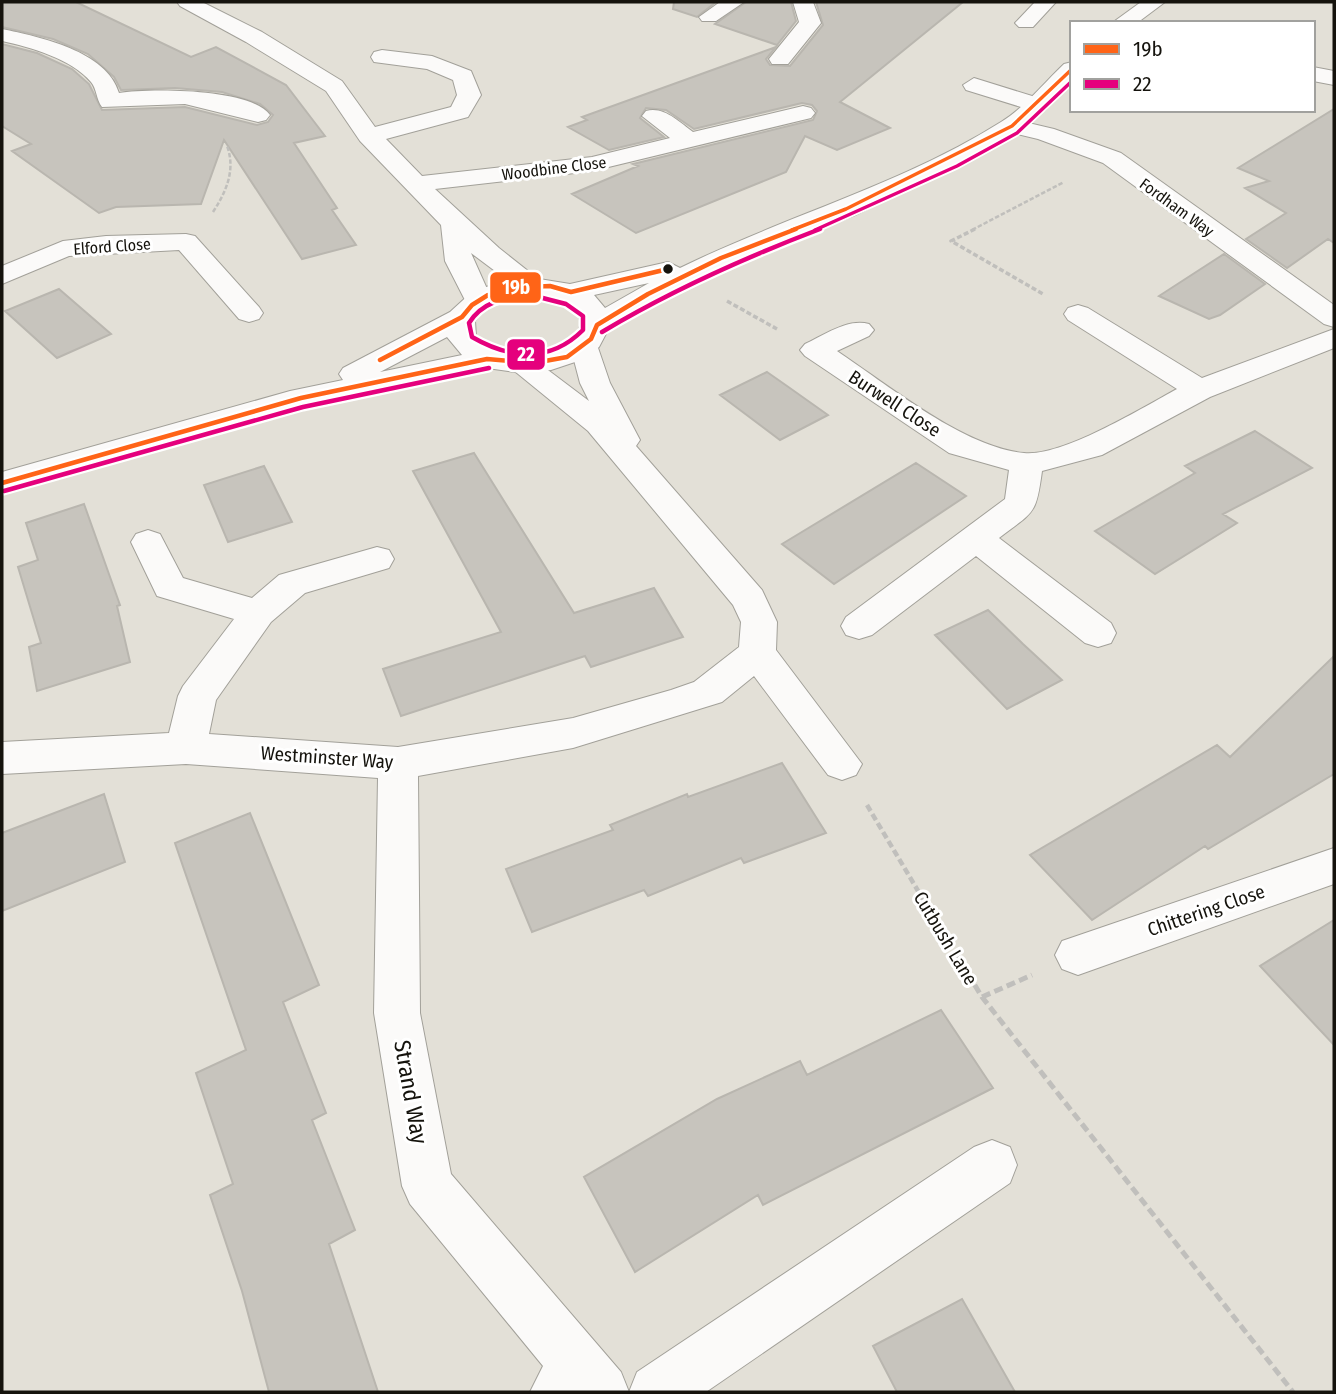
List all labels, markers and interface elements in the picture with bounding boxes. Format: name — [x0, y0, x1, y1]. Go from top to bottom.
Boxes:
legend — [1070, 21, 1315, 112]
text: 19b — [1133, 36, 1163, 62]
text: 22 — [1133, 71, 1152, 97]
street label: Woodbine Close — [501, 153, 607, 184]
street label: Fordham Way — [1136, 174, 1218, 241]
street label: Elford Close — [73, 234, 151, 259]
unlabelled marker — [661, 262, 675, 276]
line badge: 19b — [489, 271, 542, 304]
text: 19b — [502, 276, 530, 299]
line badge: 22 — [506, 338, 546, 371]
text: 22 — [516, 343, 535, 366]
street label: Burwell Close — [844, 365, 945, 442]
street label: Westminster Way — [260, 741, 395, 774]
street label: Chittering Close — [1145, 880, 1268, 941]
street label: Cutbush Lane — [909, 887, 982, 989]
street label: Strand Way — [388, 1038, 434, 1147]

